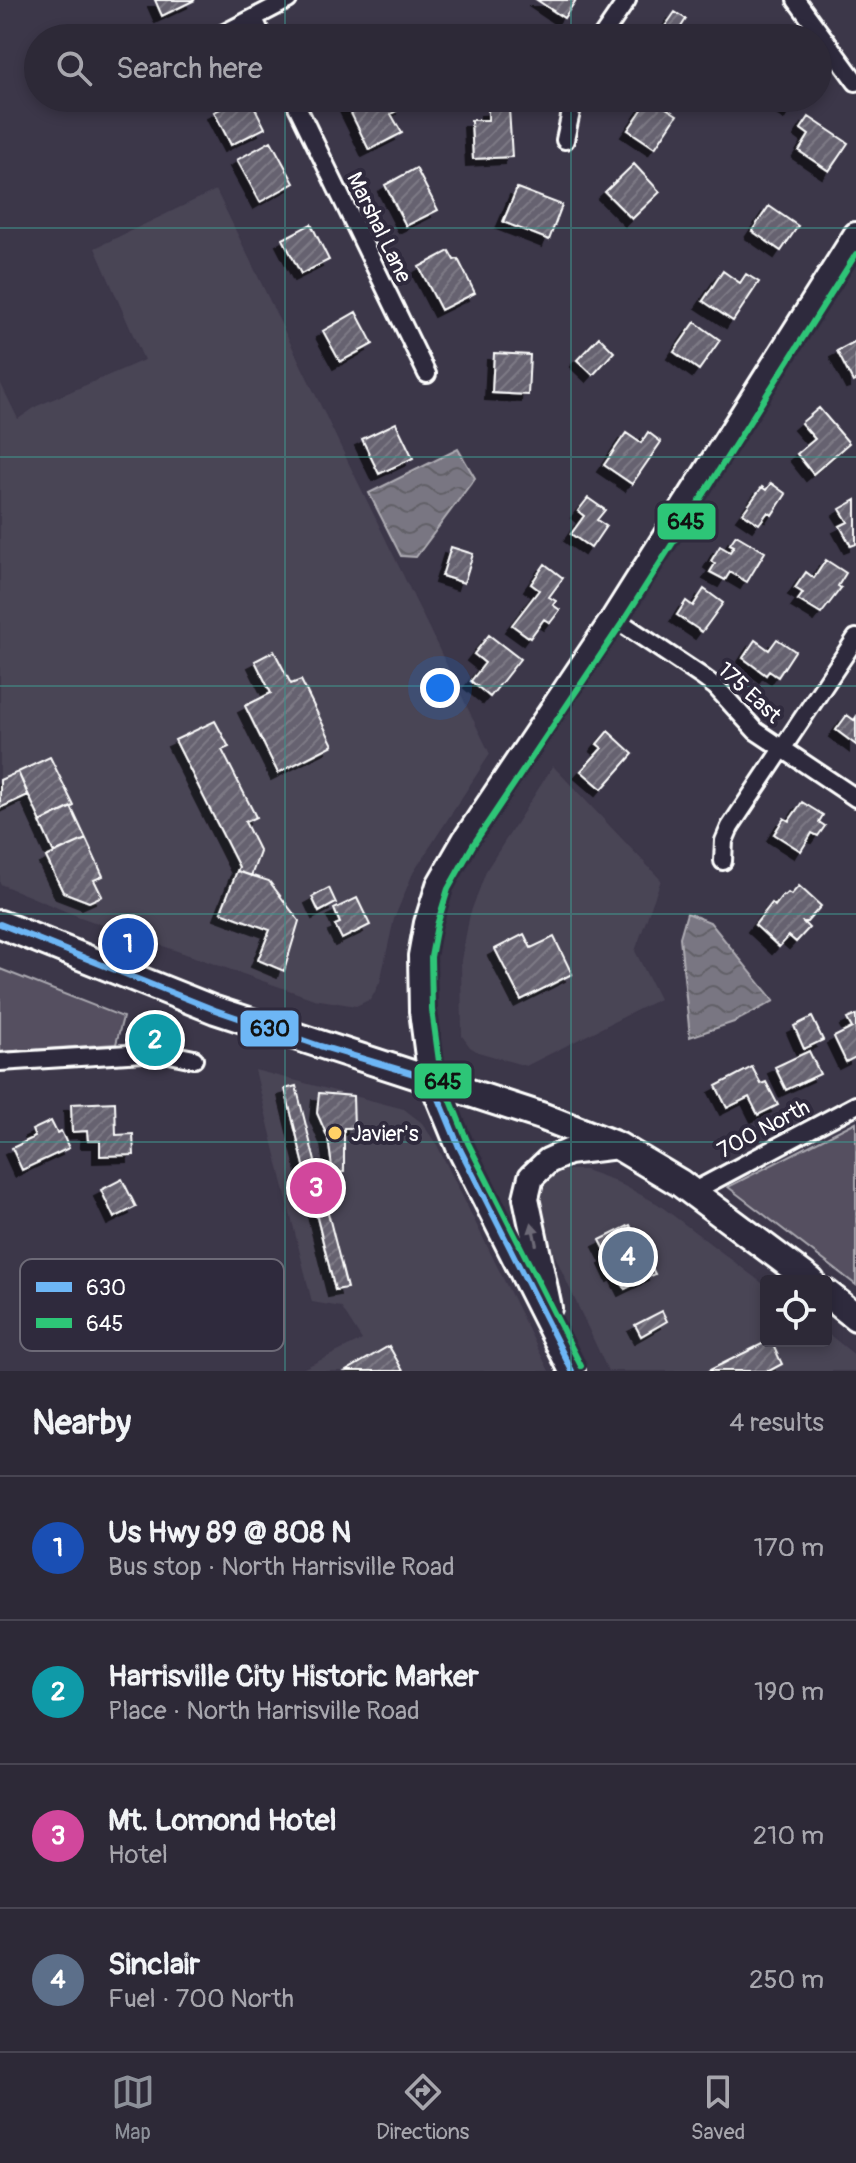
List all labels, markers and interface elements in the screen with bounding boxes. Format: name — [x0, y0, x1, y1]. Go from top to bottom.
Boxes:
search box — [24, 24, 832, 112]
icon: search — [52, 46, 96, 90]
text: Search here — [116, 50, 263, 87]
street label: Marshal Lane — [340, 168, 418, 287]
line badge: 645 — [656, 502, 717, 541]
text: 645 — [667, 508, 705, 536]
street label: 175 East — [711, 656, 787, 729]
your location — [420, 668, 460, 708]
pin: 1 — [102, 914, 154, 974]
line badge: 630 — [239, 1009, 300, 1048]
pin: 2 — [129, 1010, 181, 1070]
text: 630 — [250, 1015, 290, 1043]
line badge: 645 — [413, 1062, 473, 1100]
text: 645 — [424, 1068, 462, 1096]
street label: 700 North — [713, 1093, 814, 1165]
place label: Javier's — [351, 1120, 419, 1148]
marker: Javier's — [326, 1124, 344, 1142]
pin: 3 — [290, 1158, 342, 1218]
one-way arrow — [527, 1221, 539, 1246]
pin: 4 — [602, 1227, 654, 1287]
legend — [20, 1259, 284, 1351]
text: 630 — [86, 1274, 126, 1302]
map controls — [760, 1275, 832, 1347]
button: locate — [760, 1275, 832, 1347]
text: 645 — [86, 1310, 124, 1338]
text: Nearby — [32, 1402, 131, 1445]
text: 4 results — [729, 1407, 824, 1439]
text: Us Hwy 89 @ 808 N — [108, 1514, 351, 1551]
text: 1 — [53, 1532, 63, 1564]
text: 170 m — [754, 1532, 824, 1564]
text: Bus stop · North Harrisville Road — [108, 1551, 455, 1583]
text: Harrisville City Historic Marker — [108, 1658, 479, 1695]
text: 2 — [51, 1676, 65, 1708]
text: 190 m — [754, 1676, 824, 1708]
text: Place · North Harrisville Road — [108, 1695, 420, 1727]
text: Mt. Lomond Hotel — [108, 1802, 337, 1839]
text: 3 — [51, 1820, 65, 1852]
text: 210 m — [753, 1820, 824, 1852]
text: Hotel — [108, 1839, 168, 1871]
text: Sinclair — [108, 1946, 200, 1983]
text: 4 — [50, 1964, 66, 1996]
text: 250 m — [749, 1964, 824, 1996]
text: Fuel · 700 North — [108, 1983, 294, 2015]
tab: Map — [111, 2070, 155, 2146]
tab: Directions — [376, 2070, 469, 2146]
tab: Saved — [691, 2070, 745, 2146]

